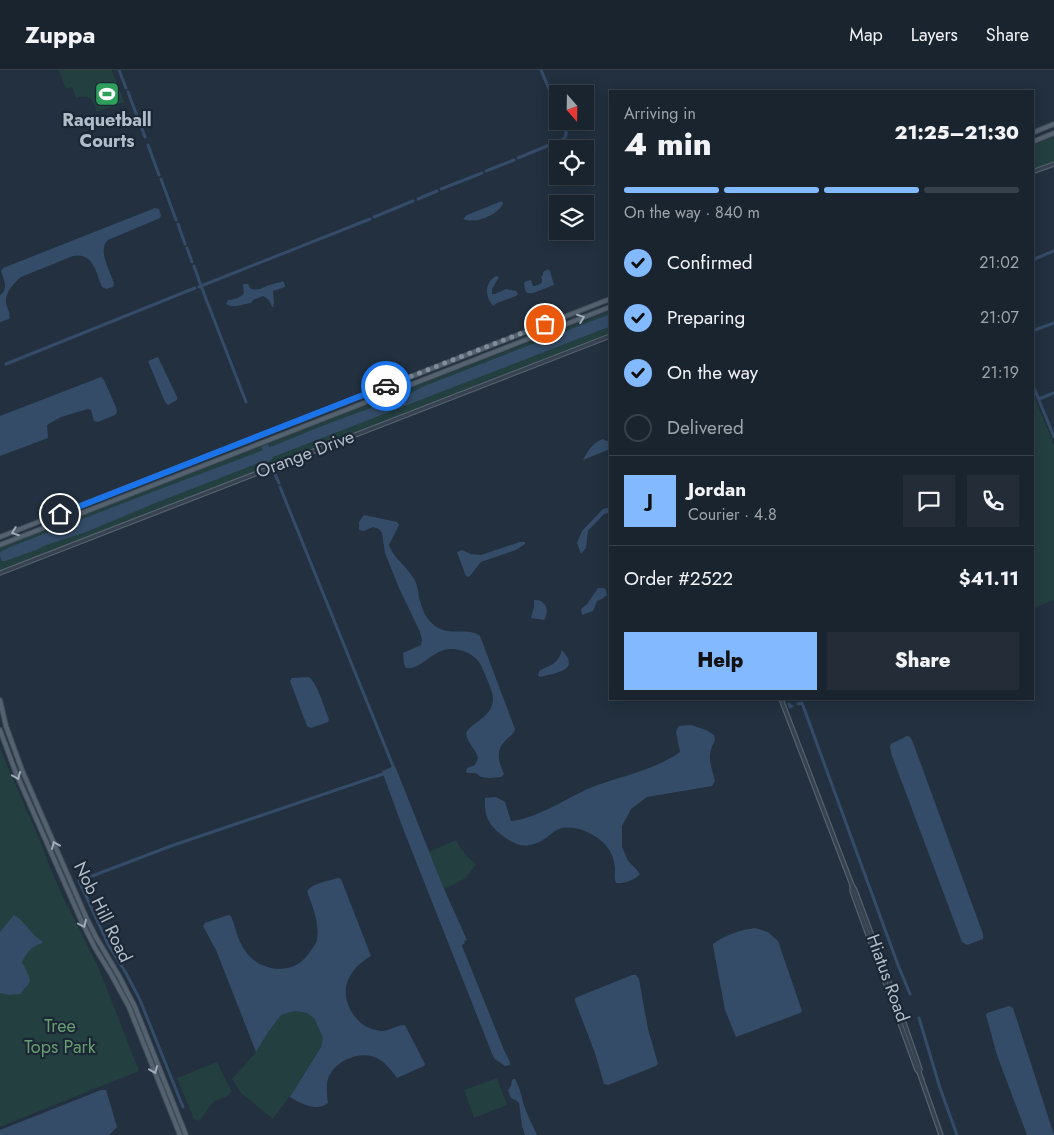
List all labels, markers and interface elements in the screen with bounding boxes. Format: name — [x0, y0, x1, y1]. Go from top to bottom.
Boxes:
text: Zuppa — [25, 17, 96, 52]
text: Map — [849, 22, 883, 48]
text: Layers — [911, 22, 958, 48]
text: Share — [986, 22, 1029, 48]
sports icon: Raquetball Courts — [94, 81, 120, 107]
north arrow — [549, 85, 594, 130]
map controls — [549, 85, 594, 240]
text: Arriving in — [624, 102, 696, 125]
place label: Raquetball Courts — [62, 107, 152, 154]
text: 21:25–21:30 — [895, 119, 1019, 146]
text: 4 min — [624, 121, 712, 167]
button: locate — [549, 140, 594, 185]
button: layers — [549, 195, 594, 240]
text: On the way · 840 m — [624, 201, 760, 224]
icon: check — [624, 249, 652, 277]
text: Confirmed — [667, 249, 753, 276]
text: 21:02 — [979, 251, 1019, 274]
pin — [524, 303, 566, 345]
icon: check — [624, 304, 652, 332]
text: Preparing — [667, 304, 745, 331]
text: 21:07 — [980, 306, 1019, 329]
icon: bag — [531, 310, 559, 338]
one-way arrow — [576, 314, 585, 324]
icon: check — [624, 359, 652, 387]
text: On the way — [667, 359, 758, 386]
courier — [361, 361, 411, 411]
text: 21:19 — [981, 361, 1019, 384]
icon: car — [372, 372, 400, 400]
text: Delivered — [667, 414, 744, 441]
street label: Orange Drive — [252, 423, 358, 485]
button: chat — [903, 475, 955, 527]
button: phone — [967, 475, 1019, 527]
text: Jordan — [688, 476, 746, 503]
text: J — [647, 487, 653, 514]
pin — [39, 493, 81, 535]
icon: home — [46, 500, 74, 528]
text: Courier · 4.8 — [688, 503, 777, 526]
one-way arrow — [11, 525, 20, 536]
text: Order #2522 — [624, 565, 733, 592]
text: $41.11 — [959, 565, 1019, 592]
button: Help — [624, 632, 817, 690]
button: Share — [827, 632, 1019, 690]
one-way arrow — [11, 771, 22, 780]
one-way arrow — [51, 841, 62, 850]
street label: Nob Hill Road — [67, 857, 139, 967]
one-way arrow — [77, 919, 87, 928]
street label: Hiatus Road — [860, 931, 916, 1025]
park label: Tree Tops Park — [24, 1013, 96, 1060]
one-way arrow — [148, 1065, 158, 1074]

